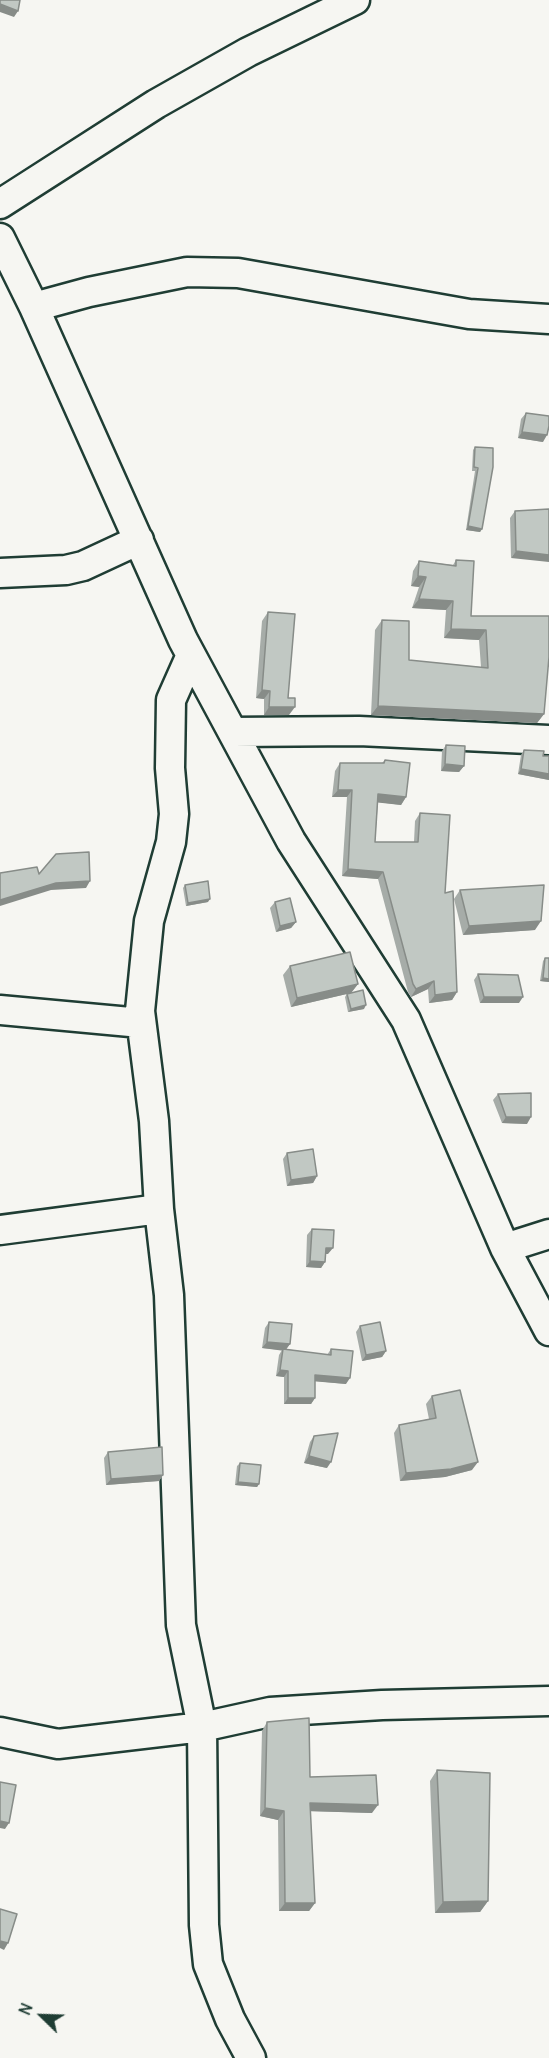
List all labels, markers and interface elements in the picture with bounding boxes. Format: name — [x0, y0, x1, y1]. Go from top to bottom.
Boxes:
north arrow — [12, 1986, 72, 2046]
text: N — [14, 2000, 37, 2018]

